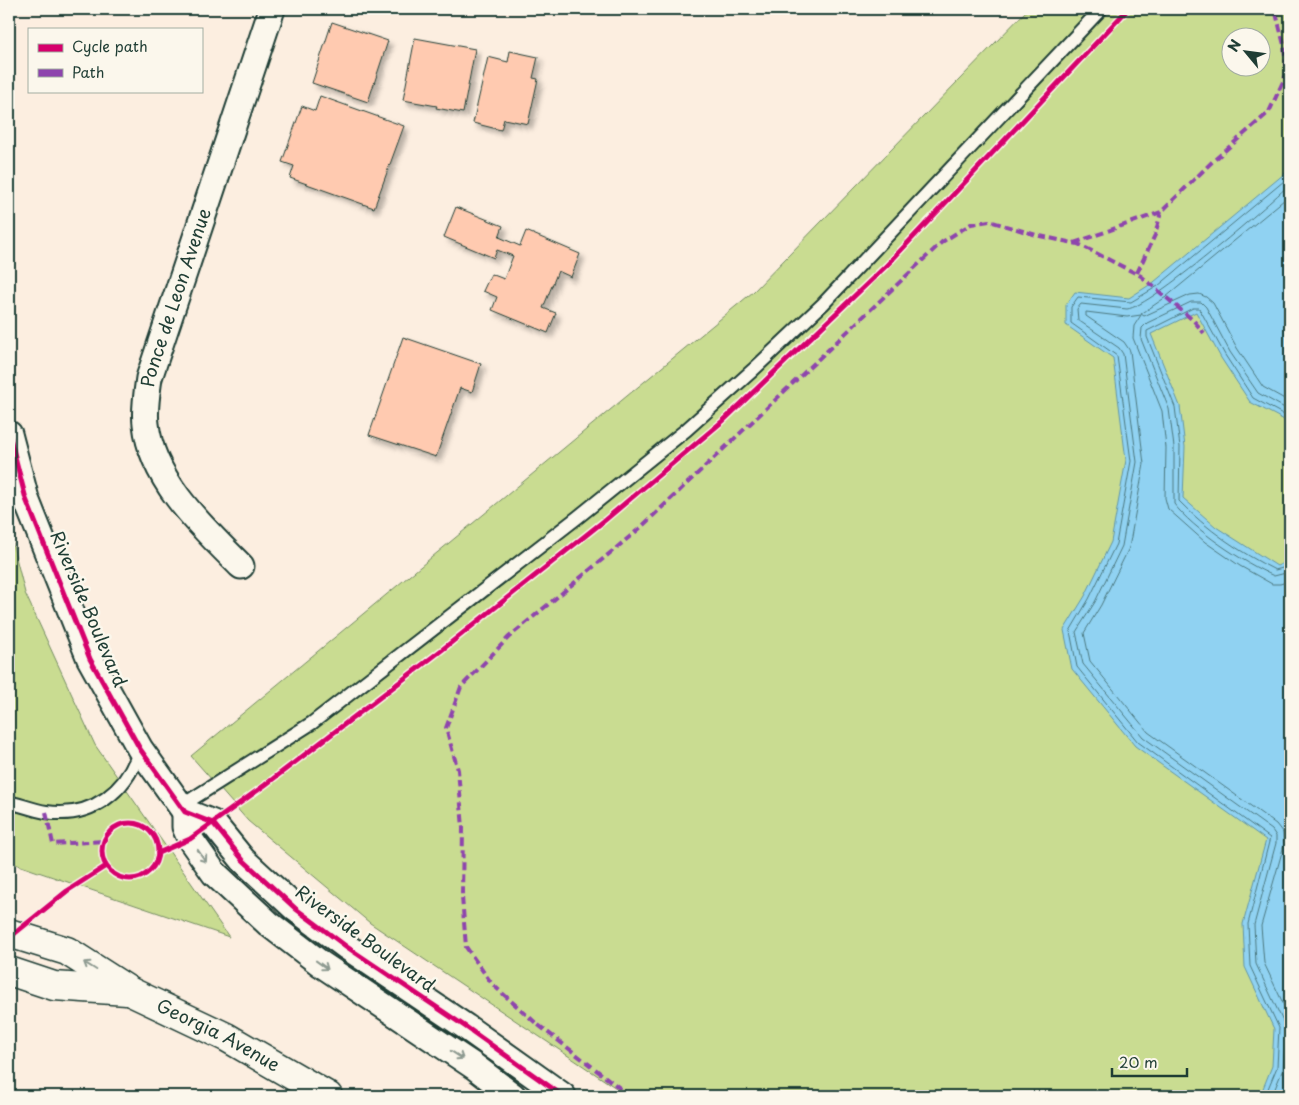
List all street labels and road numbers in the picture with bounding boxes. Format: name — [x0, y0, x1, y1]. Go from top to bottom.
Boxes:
street label: Ponce de Leon Avenue — [133, 204, 217, 389]
street label: Riverside Boulevard — [44, 526, 135, 691]
street label: Riverside Boulevard — [290, 878, 442, 998]
street label: Georgia Avenue — [152, 991, 286, 1078]

